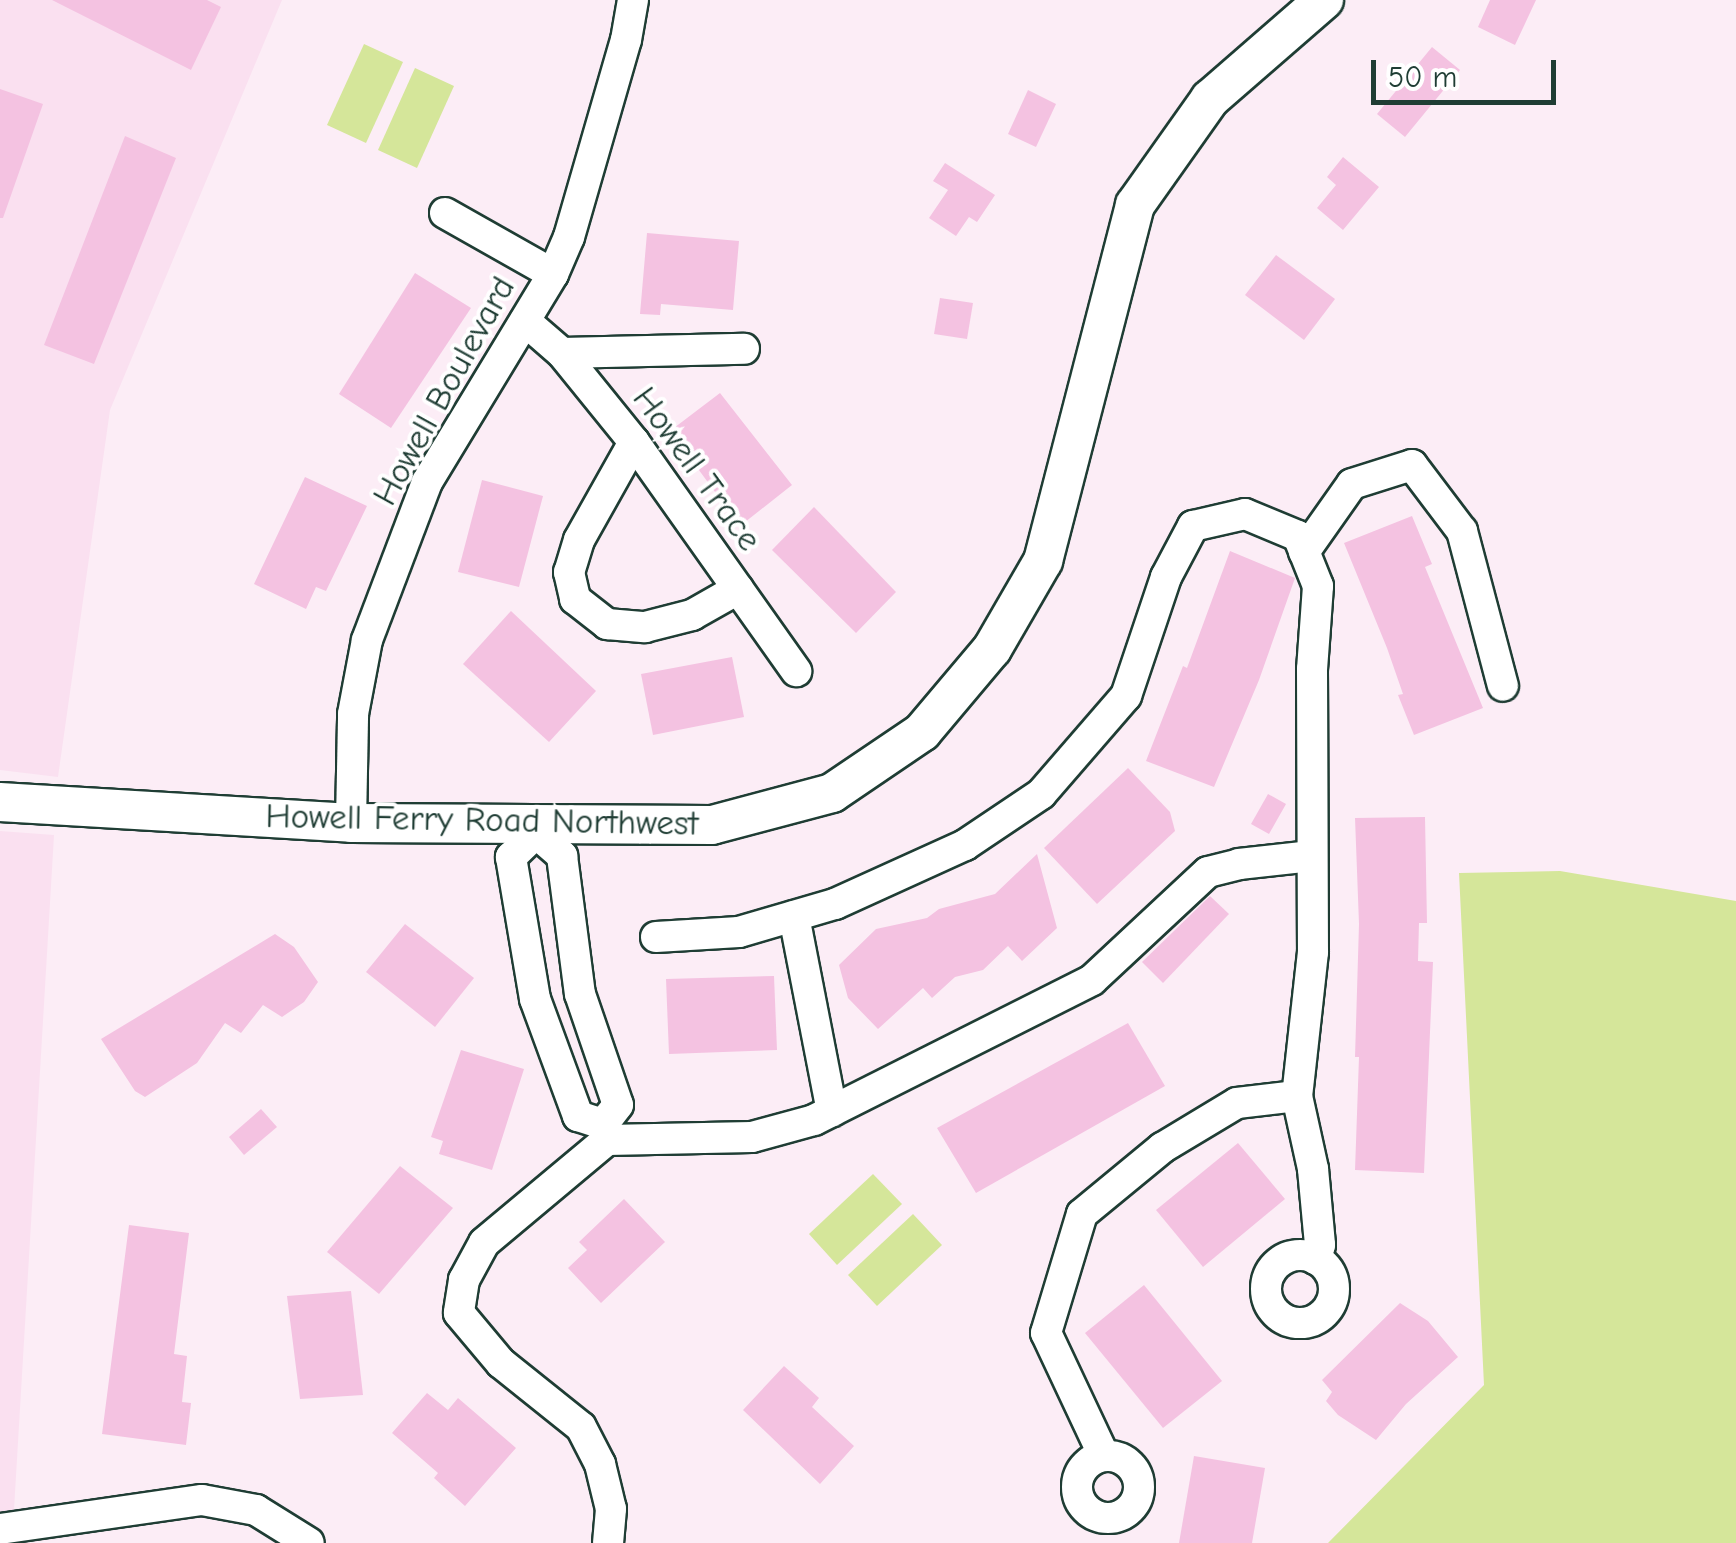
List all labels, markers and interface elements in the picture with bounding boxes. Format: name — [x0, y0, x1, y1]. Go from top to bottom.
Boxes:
scale bar — [1376, 40, 1561, 102]
text: 50 m — [1388, 60, 1457, 95]
street label: Howell Boulevard — [364, 269, 524, 513]
street label: Howell Trace — [623, 379, 771, 559]
street label: Howell Ferry Road Northwest — [265, 795, 699, 845]

